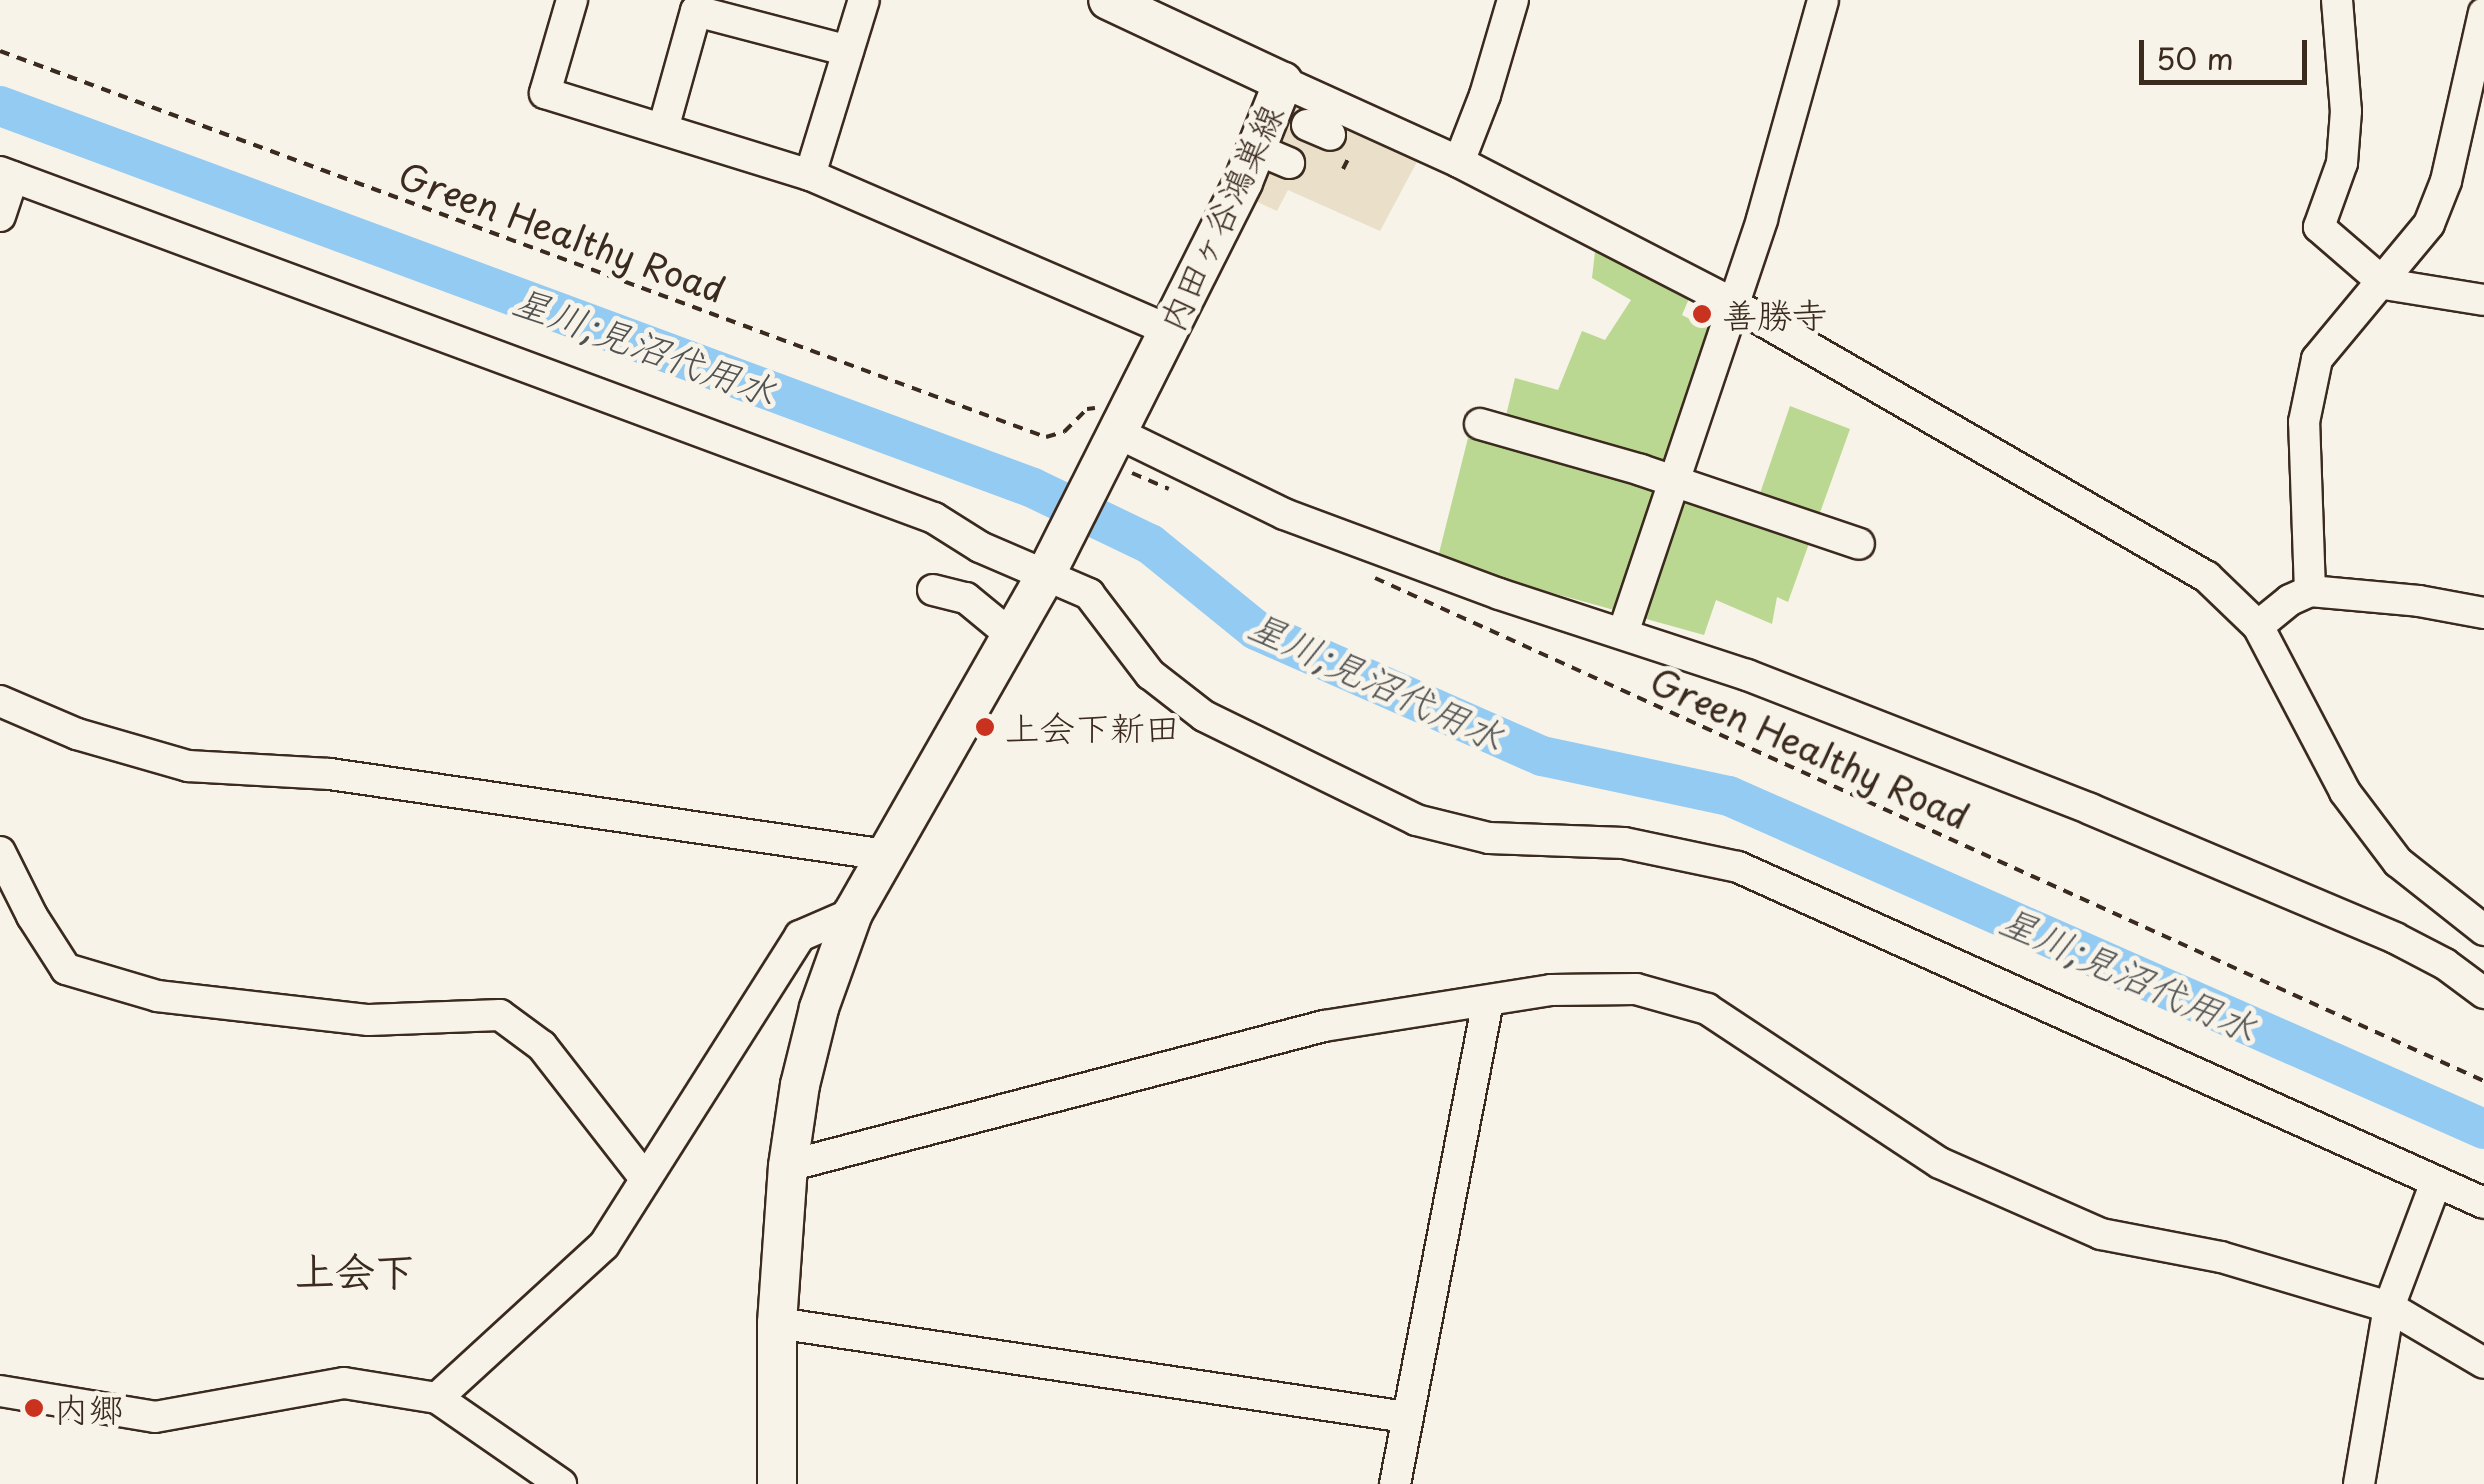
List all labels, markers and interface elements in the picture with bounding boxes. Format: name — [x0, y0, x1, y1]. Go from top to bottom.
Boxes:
scale bar — [2144, 20, 2312, 82]
text: 50 m — [2156, 35, 2234, 80]
street label: 内田ヶ谷鴻巣線 — [1149, 97, 1291, 337]
street label: Green Healthy Road — [391, 153, 733, 311]
water label: 星川;見沼代用水 — [507, 276, 783, 414]
place label: 善勝寺 — [1722, 293, 1827, 335]
marker: 善勝寺 — [1691, 303, 1713, 325]
water label: 星川;見沼代用水 — [1242, 601, 1512, 759]
street label: Green Healthy Road — [1642, 658, 1978, 838]
place label: 上会下新田 — [1005, 706, 1180, 748]
marker: 上会下新田 — [974, 716, 996, 738]
water label: 星川;見沼代用水 — [1993, 896, 2265, 1050]
district label: 上会下 — [295, 1246, 415, 1294]
place label: 内郷 — [54, 1387, 124, 1429]
marker: 内郷 — [23, 1397, 45, 1419]

